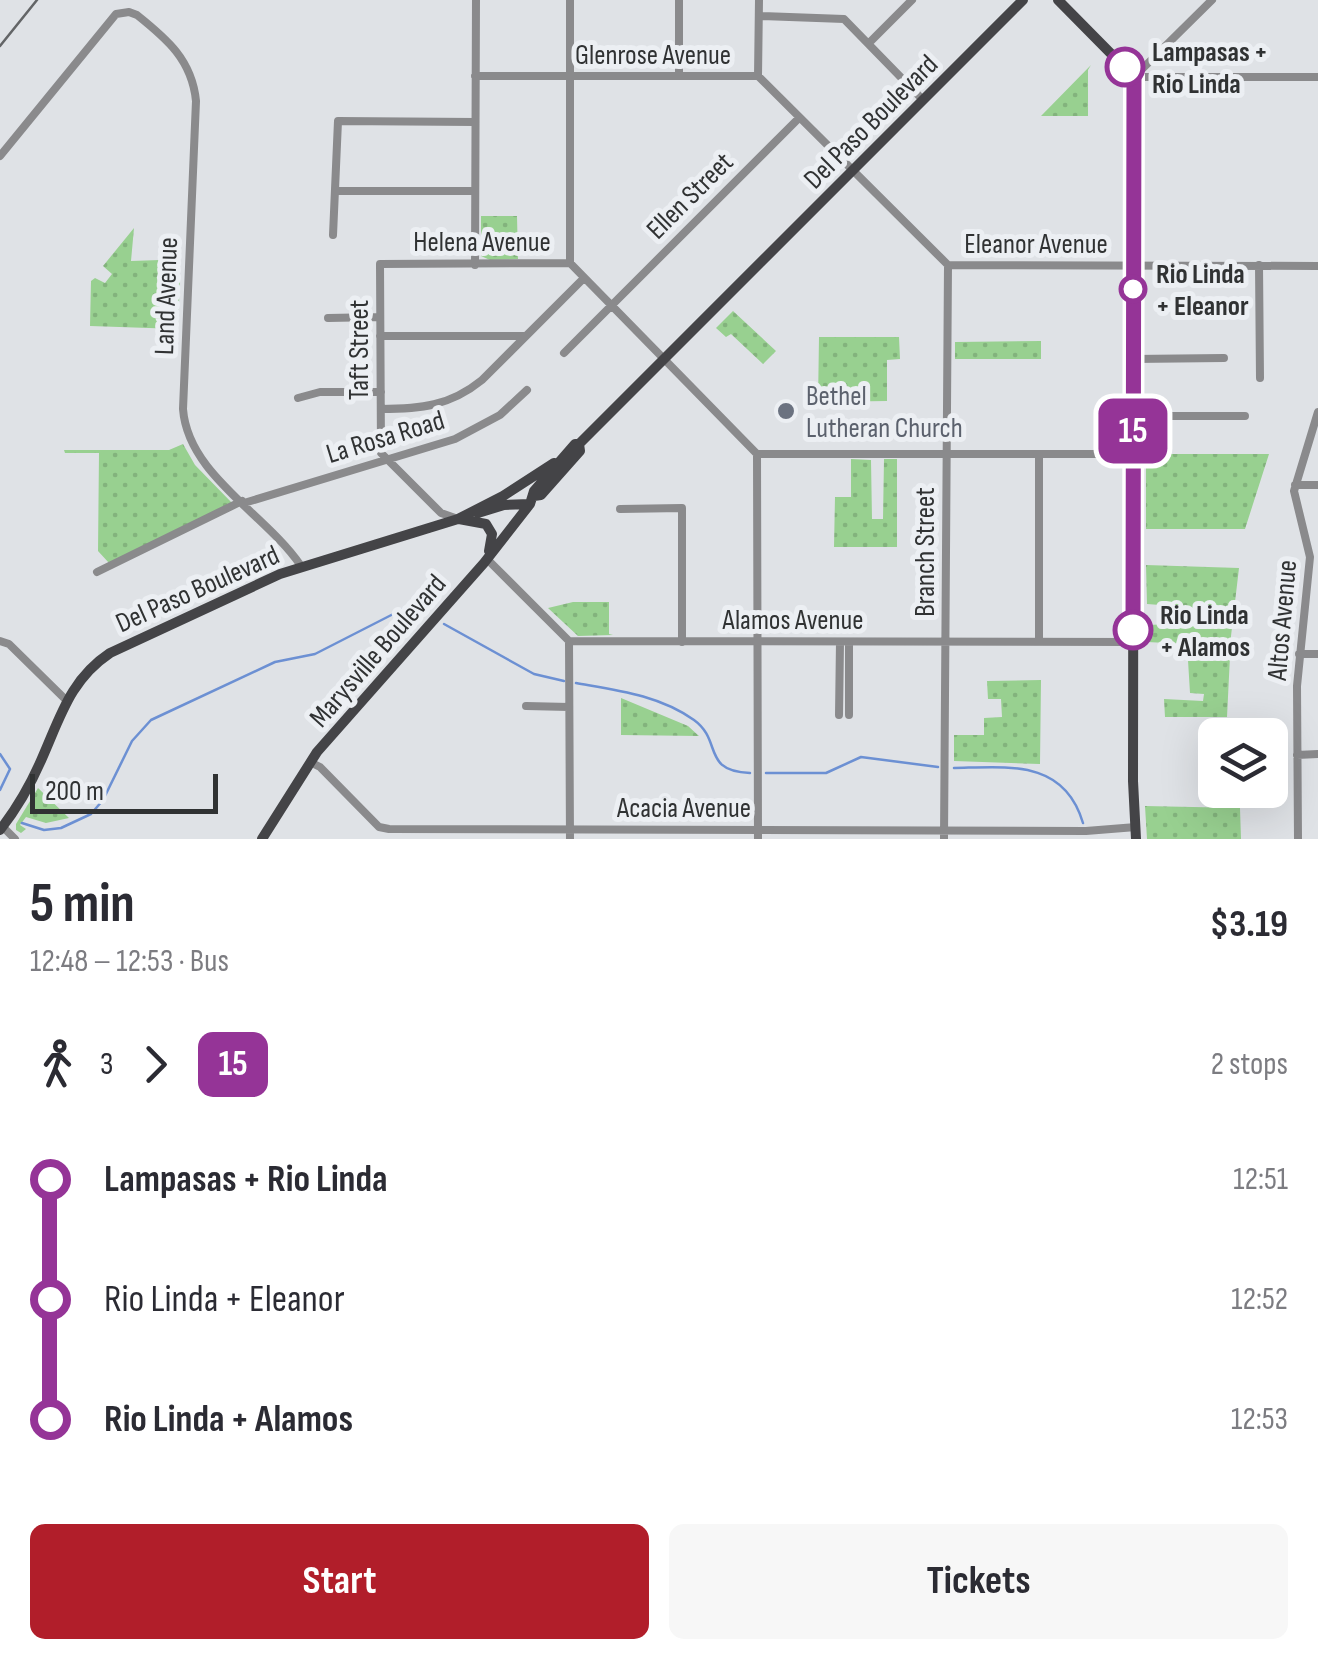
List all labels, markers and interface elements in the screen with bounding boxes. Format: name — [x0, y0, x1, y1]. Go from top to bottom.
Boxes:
place label: Lampasas + Rio Linda — [1152, 36, 1268, 101]
street label: Glenrose Avenue — [575, 39, 731, 72]
street label: Del Paso Boulevard — [797, 48, 945, 196]
marker: Lampasas + Rio Linda — [1106, 48, 1144, 86]
street label: Ellen Street — [640, 146, 740, 246]
street label: Helena Avenue — [413, 226, 551, 259]
street label: Eleanor Avenue — [964, 228, 1108, 261]
street label: Land Avenue — [148, 237, 185, 355]
place label: Rio Linda + Eleanor — [1156, 258, 1249, 323]
marker: Rio Linda + Eleanor — [1120, 276, 1146, 302]
street label: Taft Street — [343, 300, 376, 400]
place label: Bethel Lutheran Church — [806, 380, 963, 445]
line badge: 15 — [1088, 398, 1178, 464]
marker: Bethel Lutheran Church — [775, 400, 797, 422]
street label: La Rosa Road — [322, 404, 448, 471]
text: 15 — [1118, 410, 1148, 453]
street label: Branch Street — [909, 487, 942, 617]
street label: Del Paso Boulevard — [111, 539, 285, 640]
street label: Altos Avenue — [1261, 559, 1304, 683]
street label: Marysville Boulevard — [303, 568, 453, 734]
place label: Rio Linda + Alamos — [1160, 599, 1250, 664]
street label: Alamos Avenue — [722, 604, 863, 637]
marker: Rio Linda + Alamos — [1114, 611, 1152, 649]
map controls — [1198, 718, 1288, 808]
button: layers — [1198, 718, 1288, 808]
scale bar — [30, 769, 218, 814]
text: 200 m — [45, 775, 104, 808]
street label: Acacia Avenue — [616, 792, 751, 825]
text: 5 min — [30, 871, 135, 938]
text: $3.19 — [1210, 902, 1288, 947]
text: 12:48 – 12:53 · Bus — [30, 942, 229, 981]
icon: walk — [30, 1037, 85, 1092]
icon: forward — [128, 1037, 183, 1092]
text: 15 — [218, 1043, 248, 1086]
text: 3 — [100, 1045, 113, 1084]
text: 2 stops — [1211, 1045, 1288, 1084]
text: Lampasas + Rio Linda — [104, 1157, 388, 1202]
text: 12:51 — [1233, 1160, 1288, 1199]
text: Rio Linda + Eleanor — [104, 1277, 345, 1322]
text: 12:52 — [1231, 1280, 1288, 1319]
text: Rio Linda + Alamos — [104, 1397, 353, 1442]
text: 12:53 — [1231, 1400, 1288, 1439]
button: Start — [30, 1524, 649, 1639]
button: Tickets — [669, 1524, 1288, 1639]

